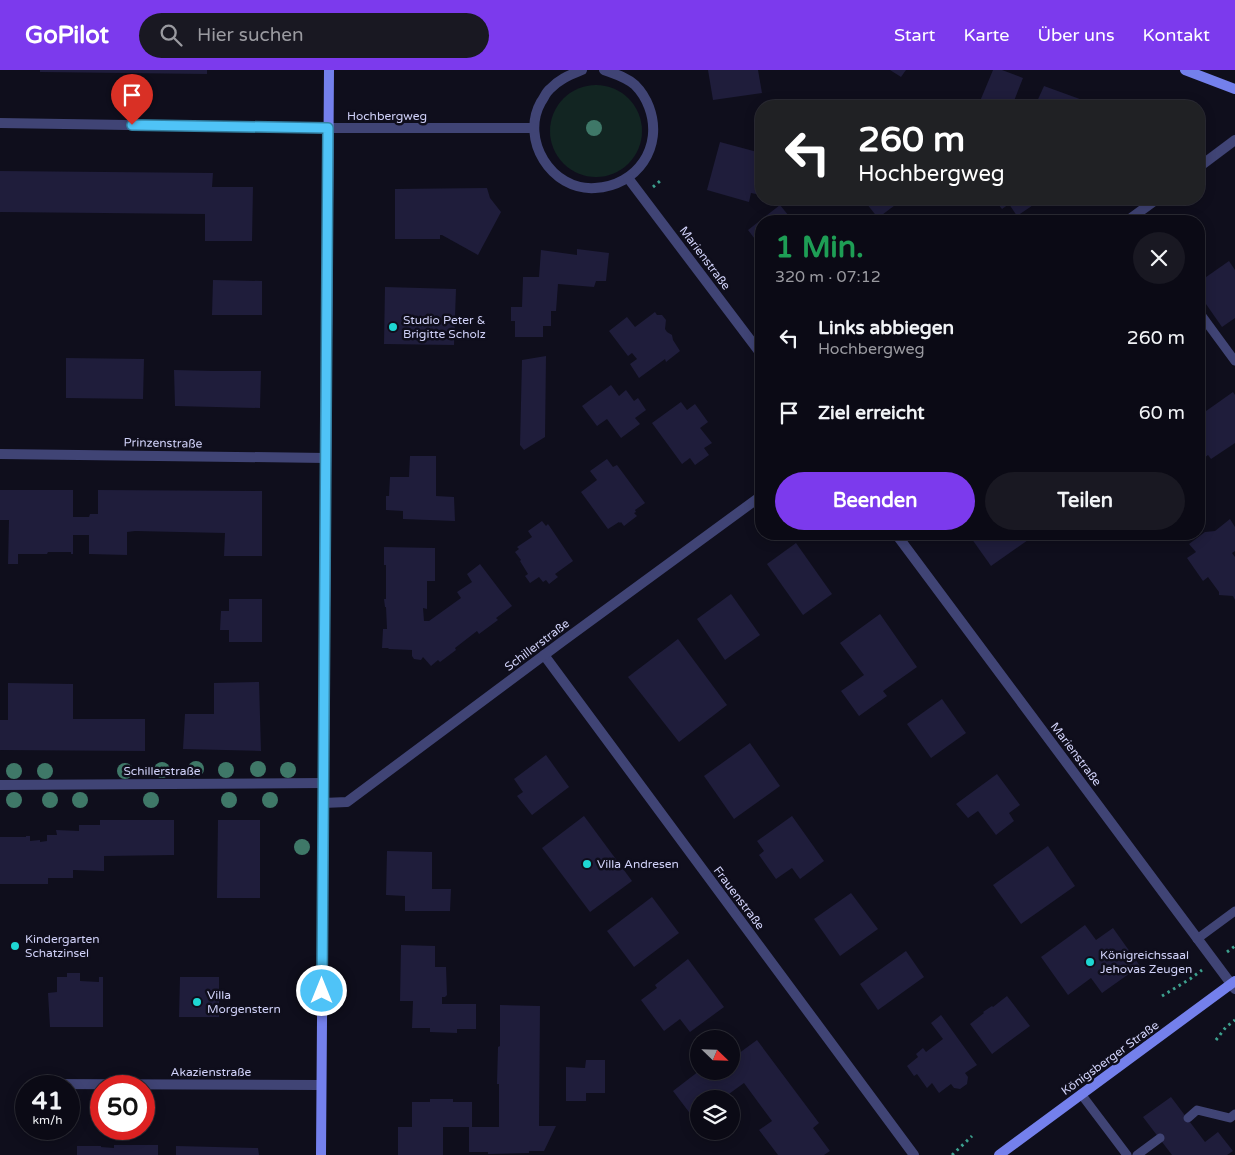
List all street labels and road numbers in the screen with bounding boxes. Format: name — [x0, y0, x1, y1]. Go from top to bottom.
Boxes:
street label: Hochbergweg — [347, 109, 427, 123]
street label: Marienstraße — [677, 224, 734, 293]
street label: Prinzenstraße — [124, 435, 203, 451]
street label: Schillerstraße — [502, 616, 572, 674]
street label: Marienstraße — [1048, 720, 1105, 789]
street label: Schillerstraße — [123, 764, 201, 778]
street label: Frauenstraße — [711, 864, 767, 932]
street label: Königsberger Straße — [1059, 1018, 1162, 1098]
street label: Akazienstraße — [171, 1065, 252, 1079]

